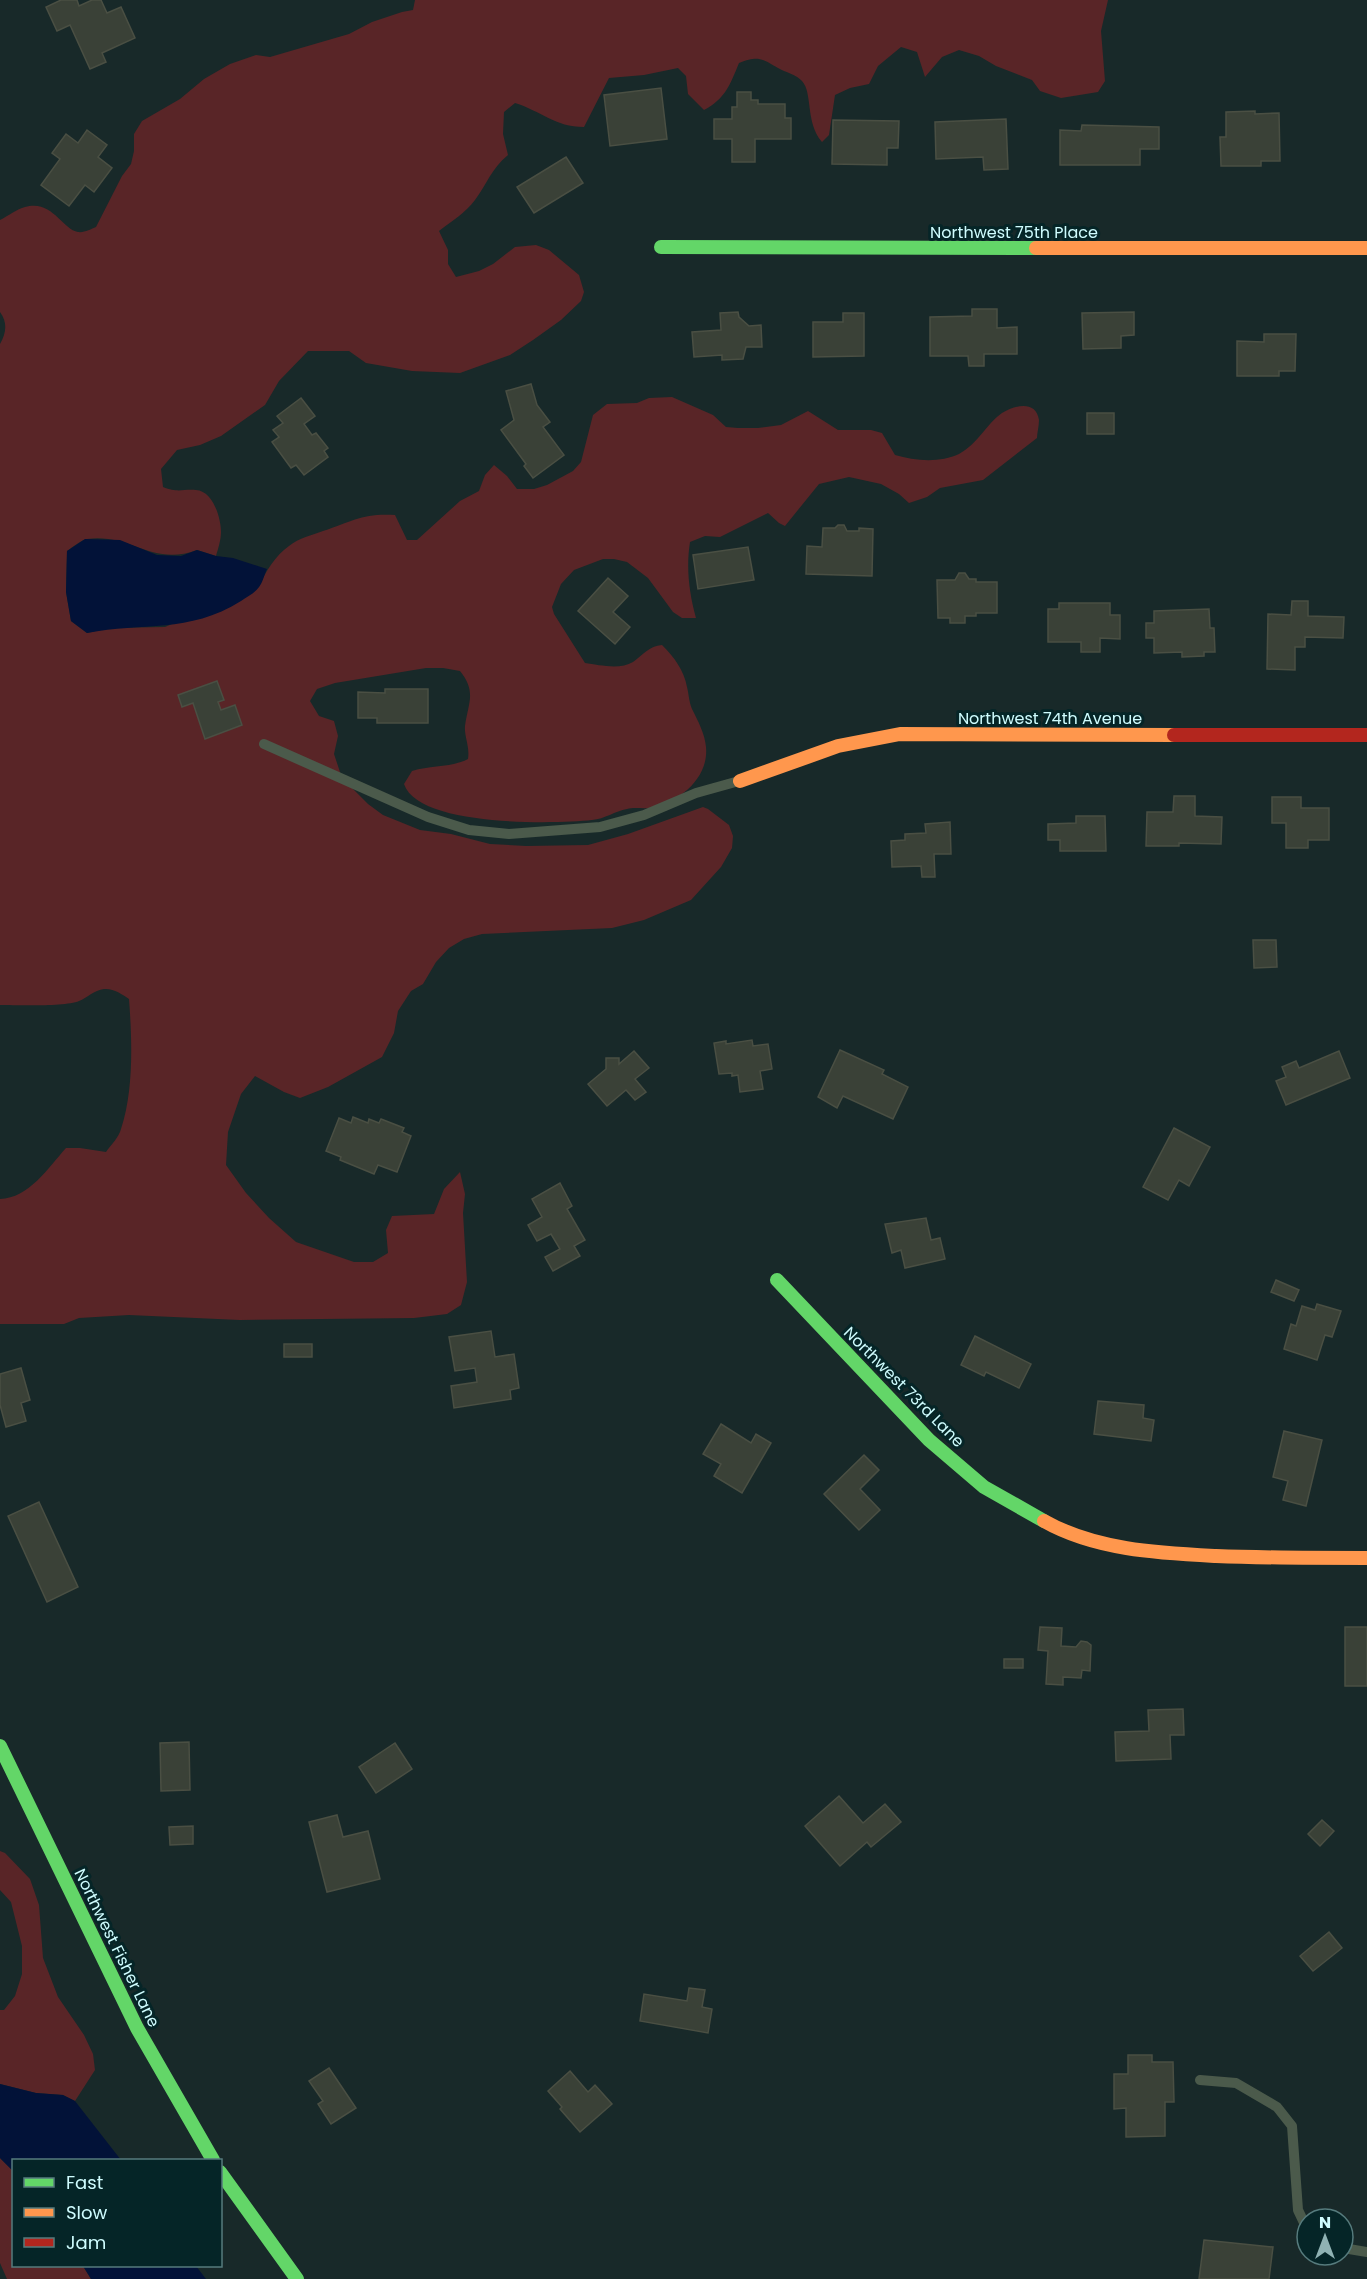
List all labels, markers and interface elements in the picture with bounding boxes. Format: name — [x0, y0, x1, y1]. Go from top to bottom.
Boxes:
street label: Northwest 75th Place — [930, 221, 1098, 244]
street label: Northwest 74th Avenue — [958, 707, 1142, 730]
street label: Northwest 73rd Lane — [839, 1322, 969, 1452]
street label: Northwest Fisher Lane — [69, 1865, 165, 2031]
legend — [12, 2159, 222, 2267]
text: Fast — [66, 2170, 103, 2195]
text: Slow — [66, 2200, 108, 2225]
north arrow — [1295, 2207, 1355, 2267]
text: N — [1319, 2211, 1331, 2234]
text: Jam — [66, 2230, 106, 2255]

